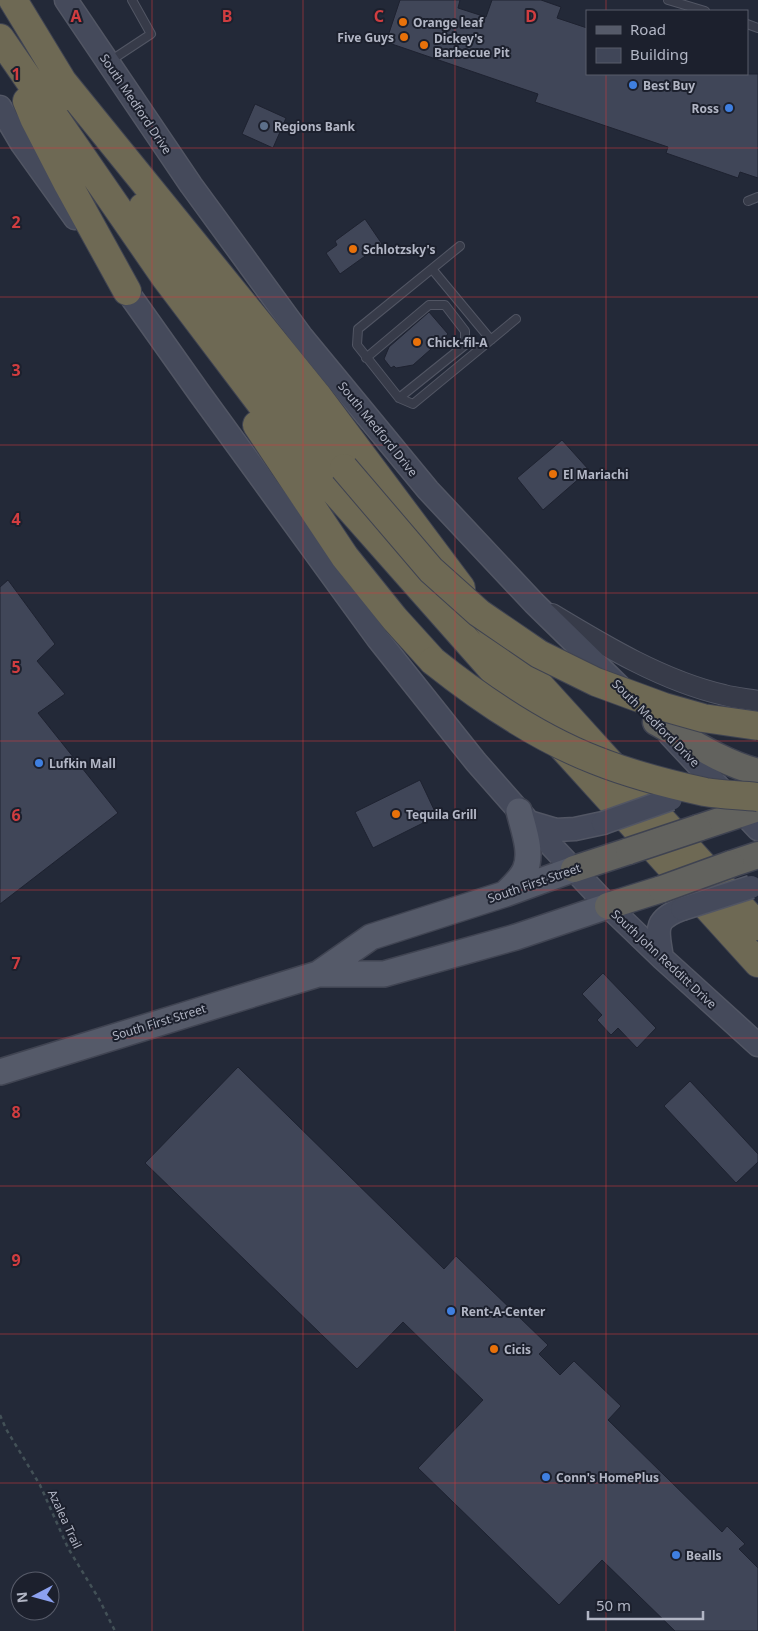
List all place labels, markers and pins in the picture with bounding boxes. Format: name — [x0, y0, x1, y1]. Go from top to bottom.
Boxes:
place label: Orange leaf — [413, 14, 484, 31]
marker: Orange leaf — [397, 16, 409, 28]
place label: Five Guys — [337, 29, 394, 46]
place label: Dickey's Barbecue Pit — [434, 30, 510, 61]
marker: Five Guys — [398, 31, 410, 43]
marker: Dickey's Barbecue Pit — [418, 39, 430, 51]
place label: Best Buy — [643, 77, 695, 94]
marker: Best Buy — [627, 79, 639, 91]
place label: Ross — [692, 100, 719, 117]
marker: Ross — [723, 102, 735, 114]
place label: Regions Bank — [274, 118, 356, 135]
marker: Regions Bank — [258, 120, 270, 132]
place label: Schlotzsky's — [363, 241, 435, 258]
marker: Schlotzsky's — [347, 243, 359, 255]
place label: Chick-fil-A — [427, 334, 488, 351]
marker: Chick-fil-A — [411, 336, 423, 348]
place label: El Mariachi — [563, 466, 629, 483]
marker: El Mariachi — [547, 468, 559, 480]
place label: Lufkin Mall — [49, 755, 116, 772]
marker: Lufkin Mall — [33, 757, 45, 769]
place label: Tequila Grill — [406, 806, 477, 823]
marker: Tequila Grill — [390, 808, 402, 820]
place label: Rent-A-Center — [461, 1303, 546, 1320]
marker: Rent-A-Center — [445, 1305, 457, 1317]
place label: Cicis — [504, 1341, 531, 1358]
marker: Cicis — [488, 1343, 500, 1355]
place label: Conn's HomePlus — [556, 1469, 659, 1486]
marker: Conn's HomePlus — [540, 1471, 552, 1483]
place label: Bealls — [686, 1547, 722, 1564]
marker: Bealls — [670, 1549, 682, 1561]

